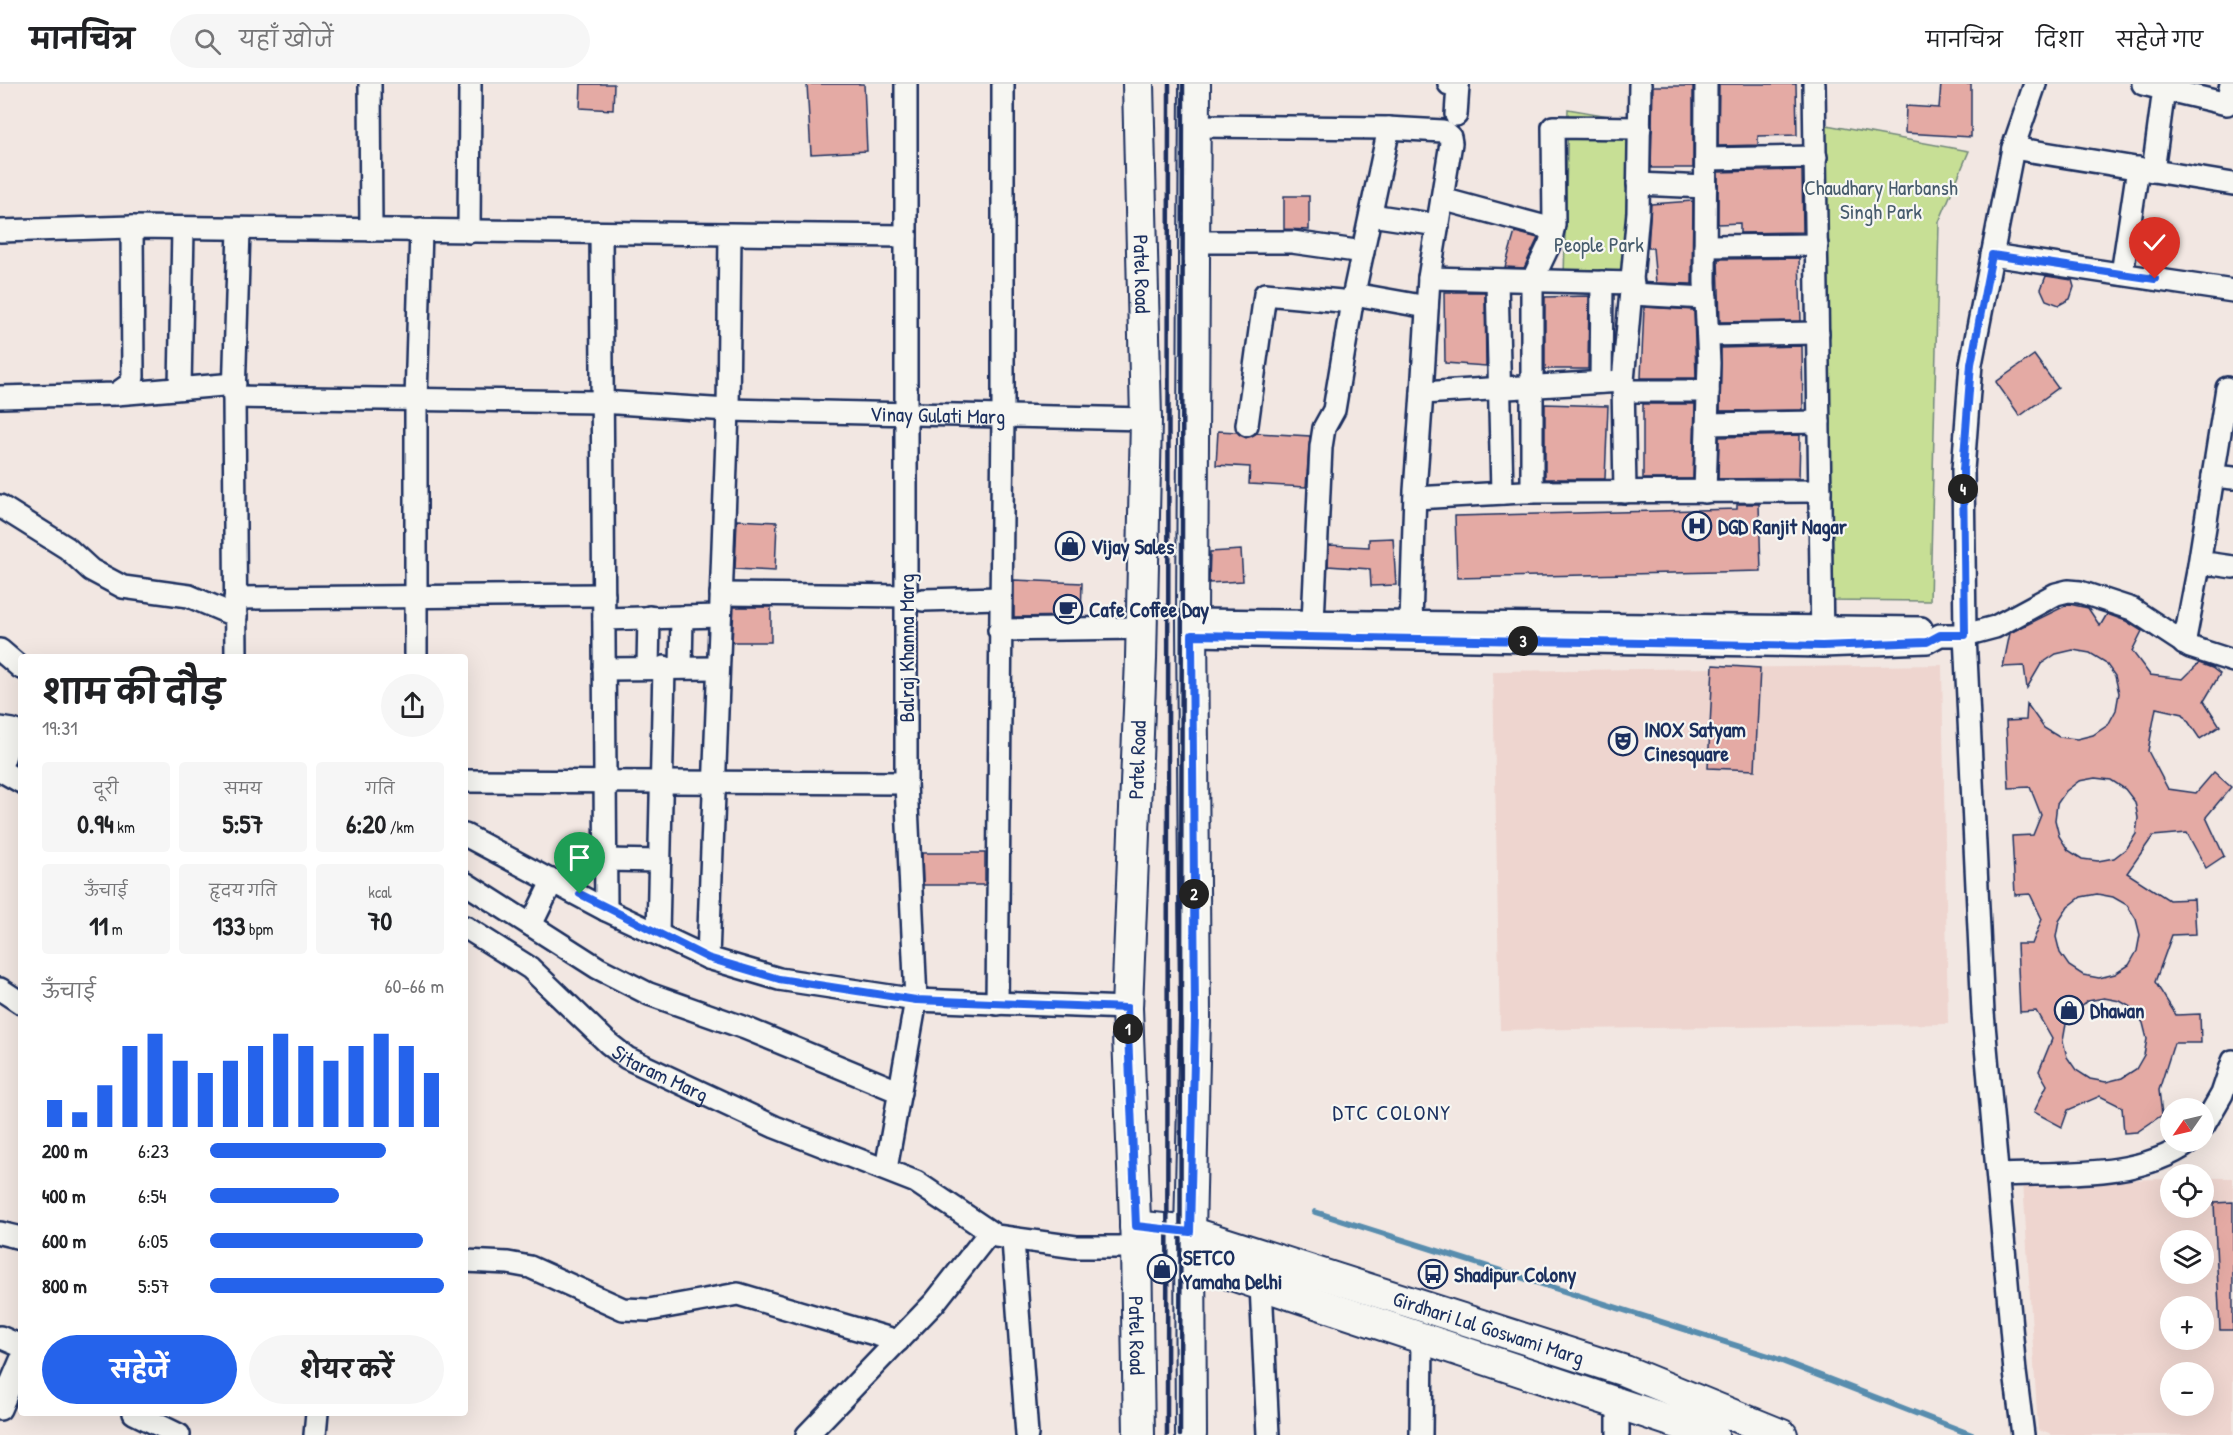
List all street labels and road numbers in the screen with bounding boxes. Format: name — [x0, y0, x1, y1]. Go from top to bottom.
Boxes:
street label: Patel Road — [1127, 234, 1158, 314]
street label: Vinay Gulati Marg — [870, 399, 1006, 430]
street label: Balraj Khanna Marg — [892, 574, 921, 722]
street label: Patel Road — [1121, 720, 1153, 800]
street label: Sitaram Marg — [606, 1037, 713, 1109]
street label: Girdhari Lal Goswami Marg — [1390, 1283, 1588, 1372]
street label: Patel Road — [1122, 1296, 1153, 1375]

